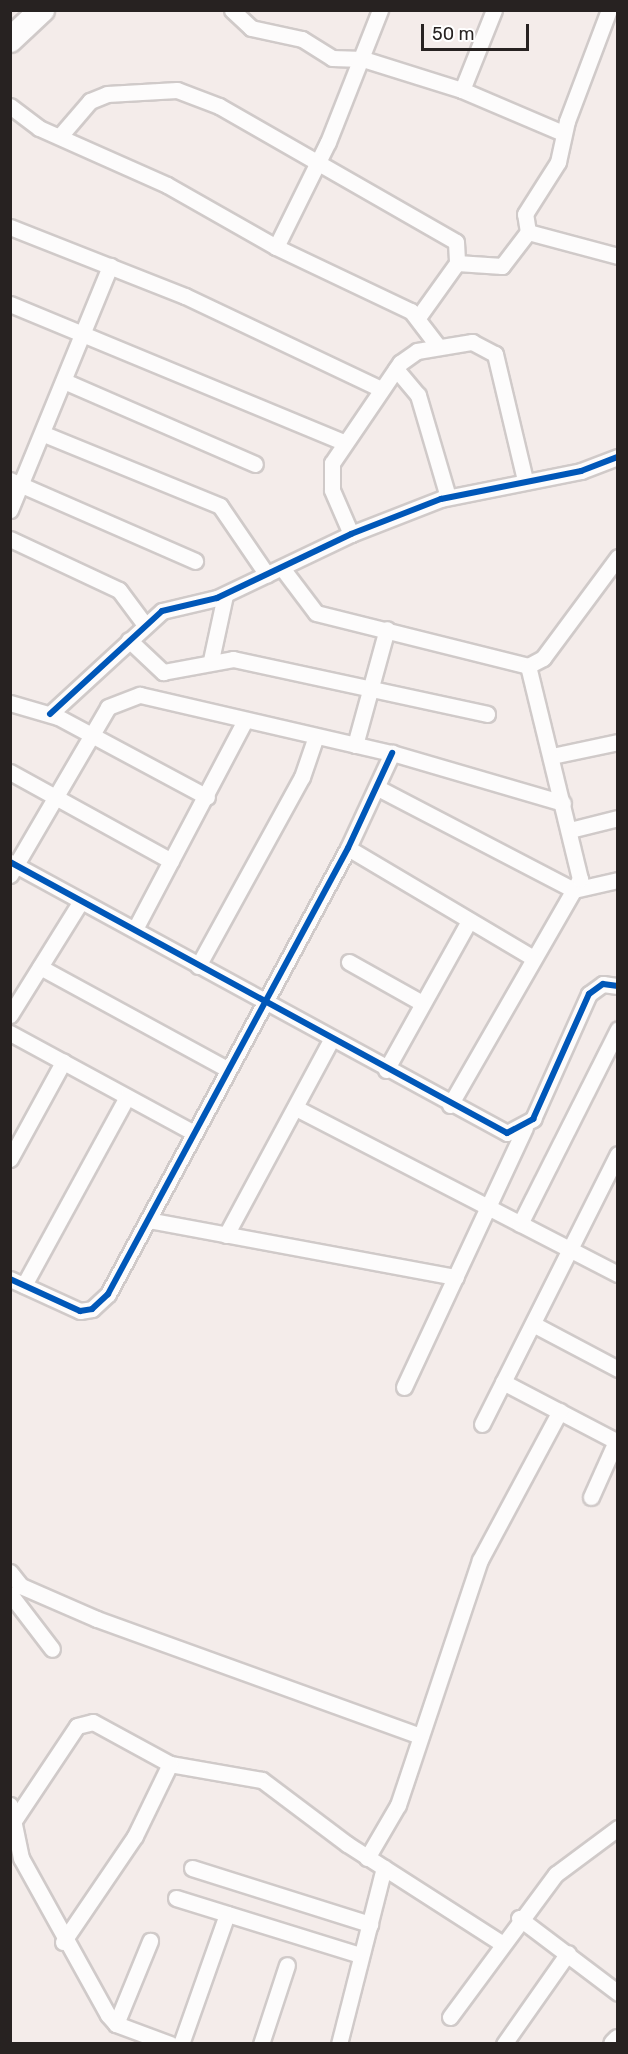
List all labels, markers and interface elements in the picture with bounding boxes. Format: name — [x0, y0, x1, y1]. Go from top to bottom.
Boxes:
scale bar — [424, 12, 532, 50]
text: 50 m — [432, 23, 475, 45]

